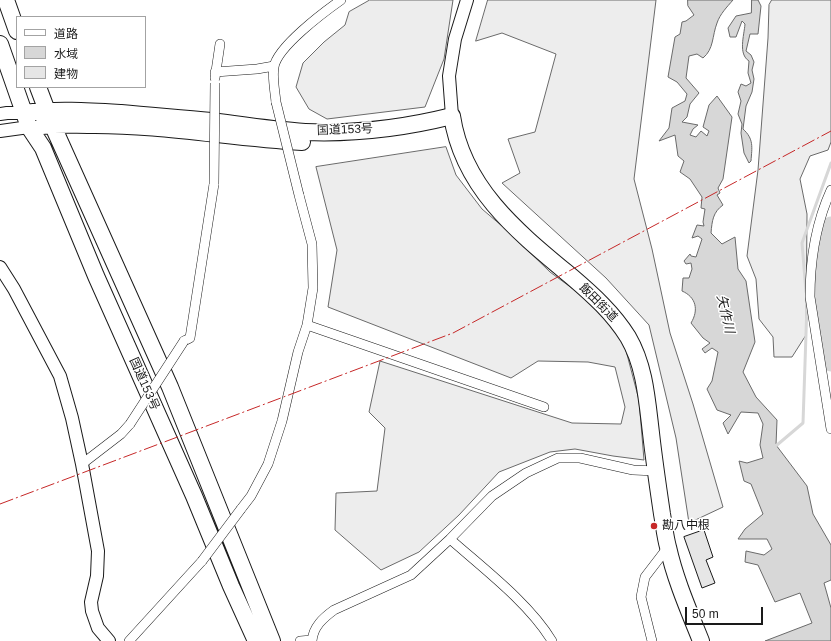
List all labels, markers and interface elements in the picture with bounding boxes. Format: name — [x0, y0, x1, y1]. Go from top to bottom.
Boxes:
legend — [16, 16, 146, 88]
text: 道路 — [54, 27, 78, 41]
text: 水域 — [54, 47, 78, 61]
text: 建物 — [54, 67, 78, 81]
street label: 国道153号 — [317, 122, 373, 138]
street label: 飯田街道 — [576, 281, 620, 325]
water label: 矢作川 — [713, 293, 737, 335]
street label: 国道153号 — [126, 355, 162, 413]
place label: 勘八中根 — [662, 519, 710, 533]
marker: 勘八中根 — [649, 521, 659, 531]
scale bar — [687, 599, 765, 625]
text: 50 m — [692, 607, 719, 621]

